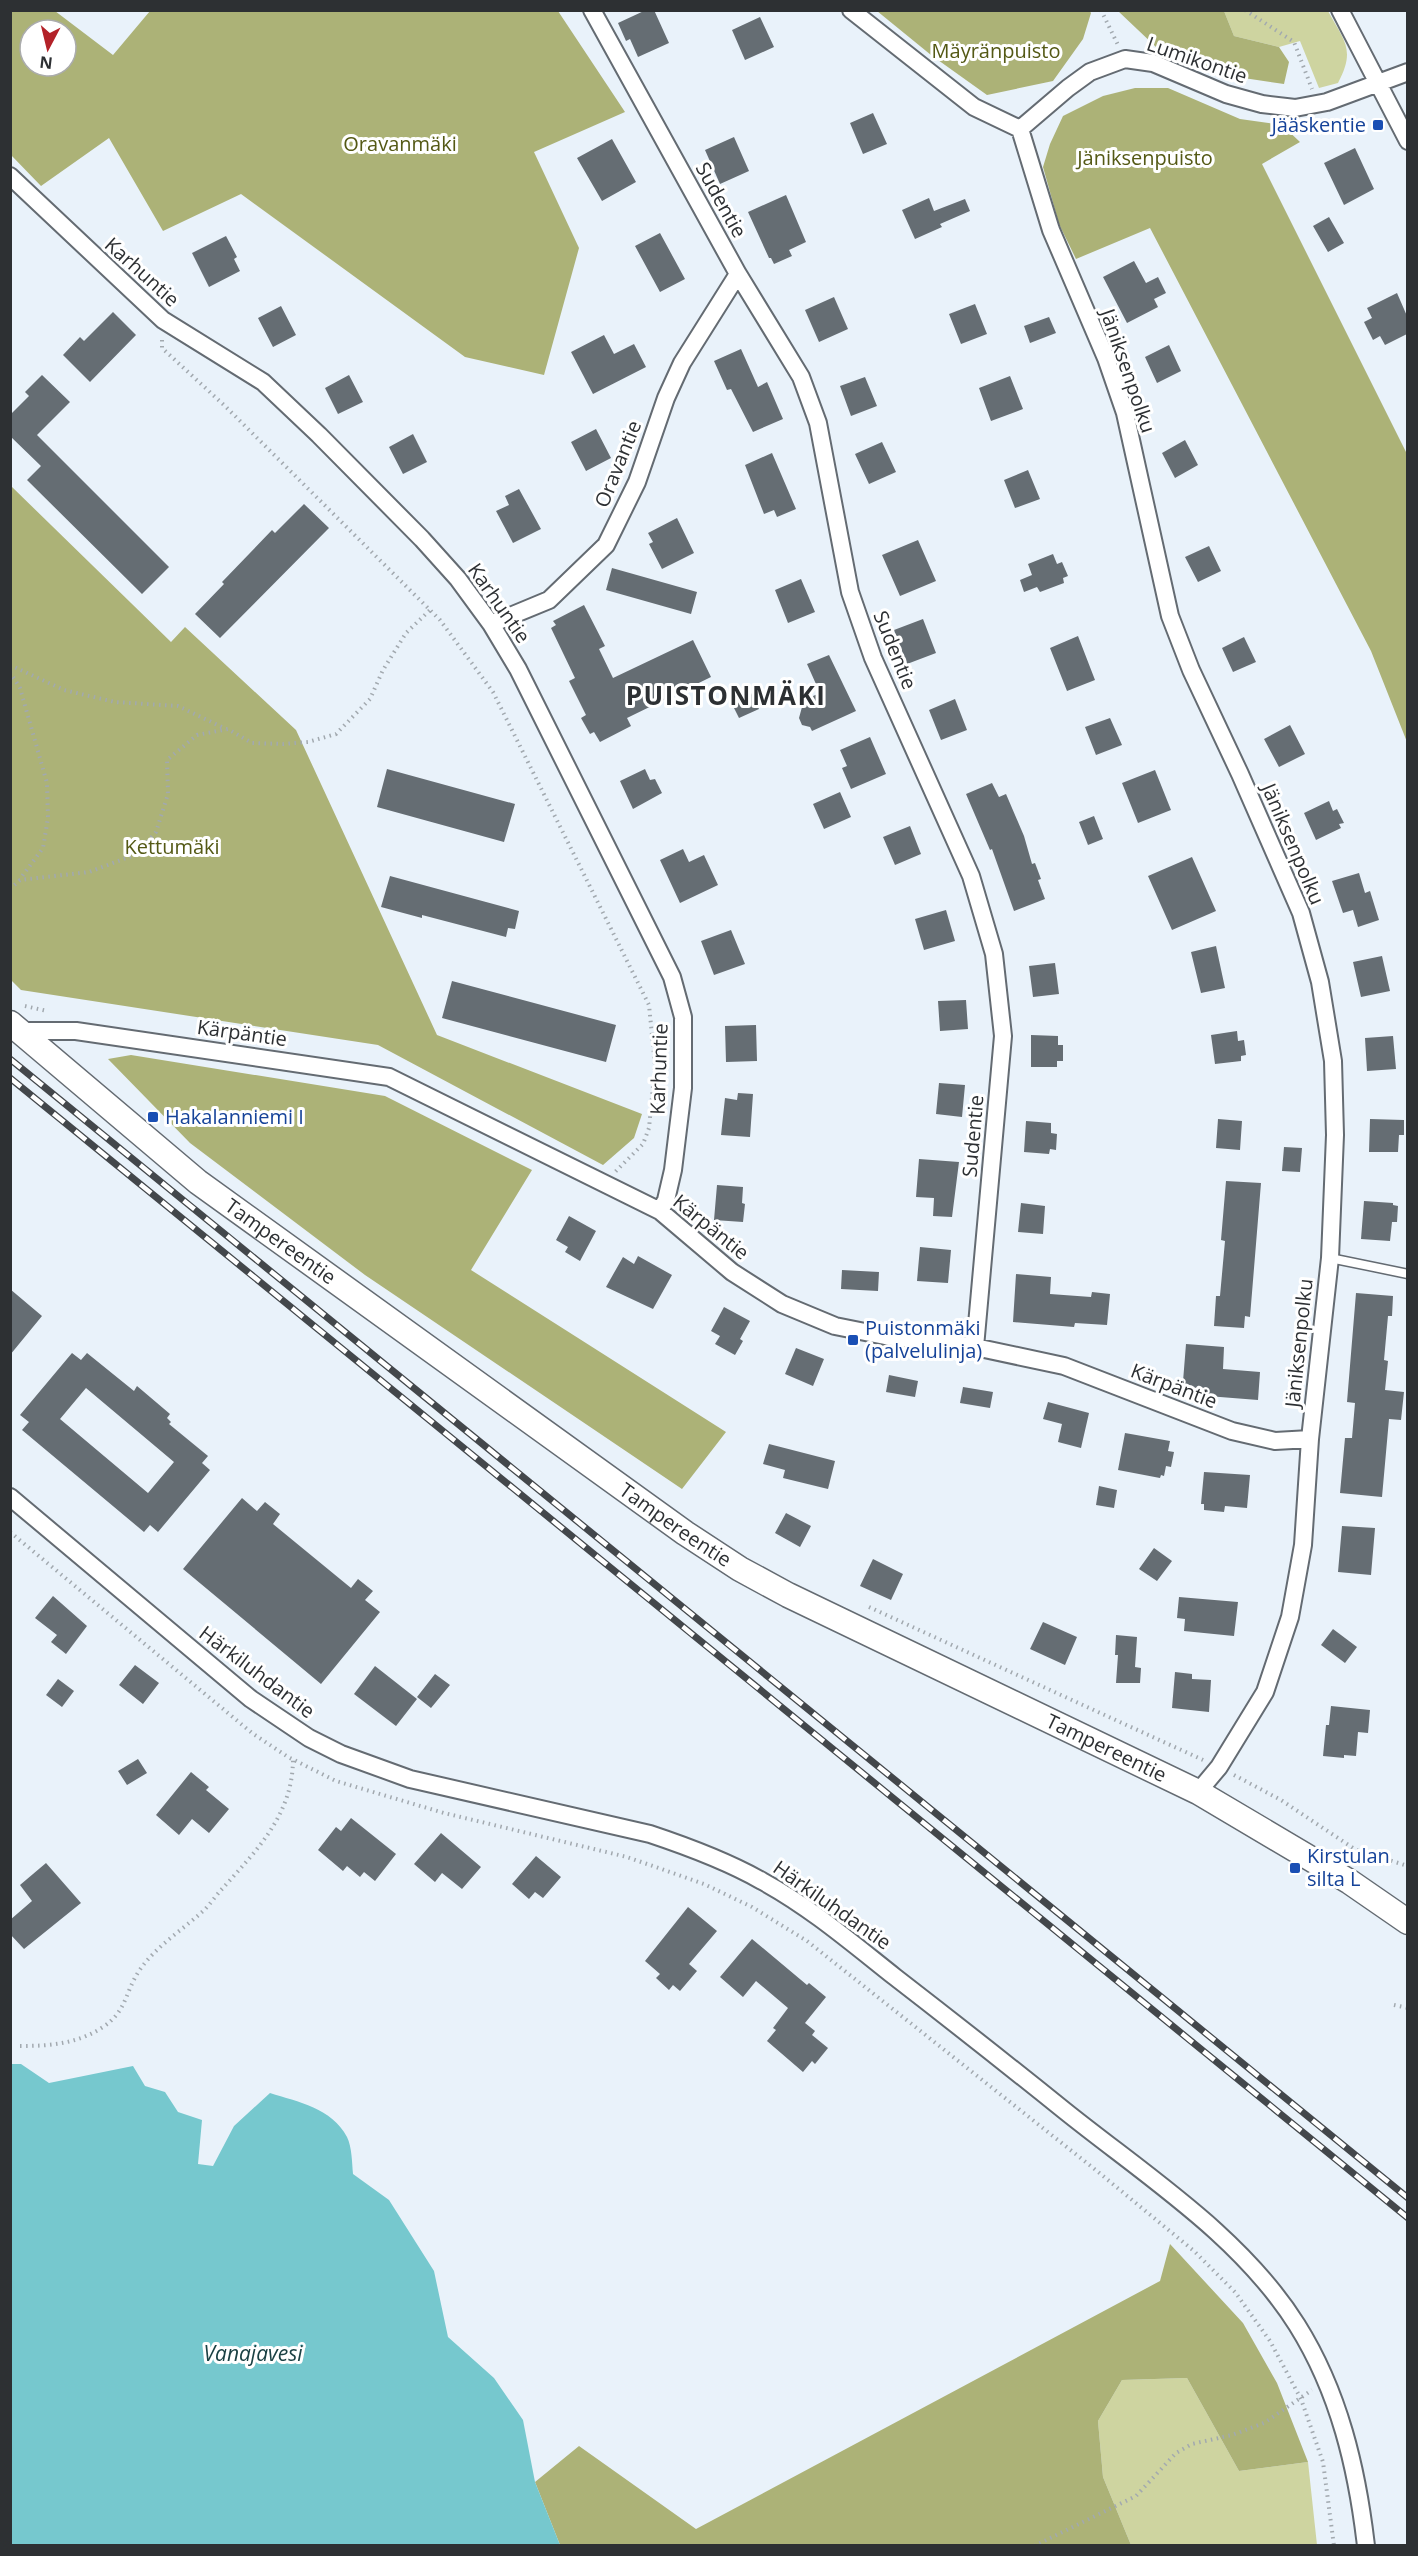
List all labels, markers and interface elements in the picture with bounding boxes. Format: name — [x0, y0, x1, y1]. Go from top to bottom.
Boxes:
north arrow — [18, 18, 78, 78]
street label: Lumikontie — [1143, 30, 1251, 89]
park label: Mäyränpuisto — [932, 37, 1060, 64]
text: N — [38, 51, 54, 75]
place label: Jääskentie — [1269, 111, 1366, 138]
marker: Jääskentie — [1371, 118, 1385, 132]
park label: Oravanmäki — [343, 130, 457, 157]
park label: Jäniksenpuisto — [1075, 144, 1213, 171]
street label: Sudentie — [690, 157, 753, 242]
street label: Karhuntie — [99, 231, 185, 312]
street label: Jäniksenpolku — [1094, 303, 1162, 436]
street label: Oravantie — [588, 416, 647, 511]
street label: Karhuntie — [462, 557, 537, 648]
street label: Sudentie — [868, 607, 923, 693]
district label: PUISTONMÄKI — [626, 677, 826, 713]
street label: Jäniksenpolku — [1255, 777, 1331, 909]
park label: Kettumäki — [124, 833, 220, 860]
street label: Kärpäntie — [195, 1013, 289, 1052]
street label: Karhuntie — [643, 1023, 674, 1115]
street label: Sudentie — [955, 1094, 990, 1178]
place label: Hakalanniemi I — [165, 1103, 304, 1130]
marker: Hakalanniemi I — [146, 1110, 160, 1124]
street label: Kärpäntie — [668, 1188, 755, 1266]
street label: Tampereentie — [220, 1192, 342, 1290]
street label: Jäniksenpolku — [1278, 1277, 1319, 1411]
place label: Puistonmäki (palvelulinja) — [865, 1314, 982, 1364]
marker: Puistonmäki (palvelulinja) — [846, 1333, 860, 1347]
street label: Kärpäntie — [1127, 1357, 1221, 1414]
street label: Tampereentie — [614, 1476, 737, 1573]
street label: Härkiluhdantie — [194, 1619, 321, 1724]
street label: Tampereentie — [1042, 1707, 1171, 1788]
place label: Kirstulan silta L — [1307, 1842, 1390, 1892]
street label: Härkiluhdantie — [768, 1854, 897, 1955]
marker: Kirstulan silta L — [1288, 1861, 1302, 1875]
water label: Vanajavesi — [203, 2339, 303, 2367]

